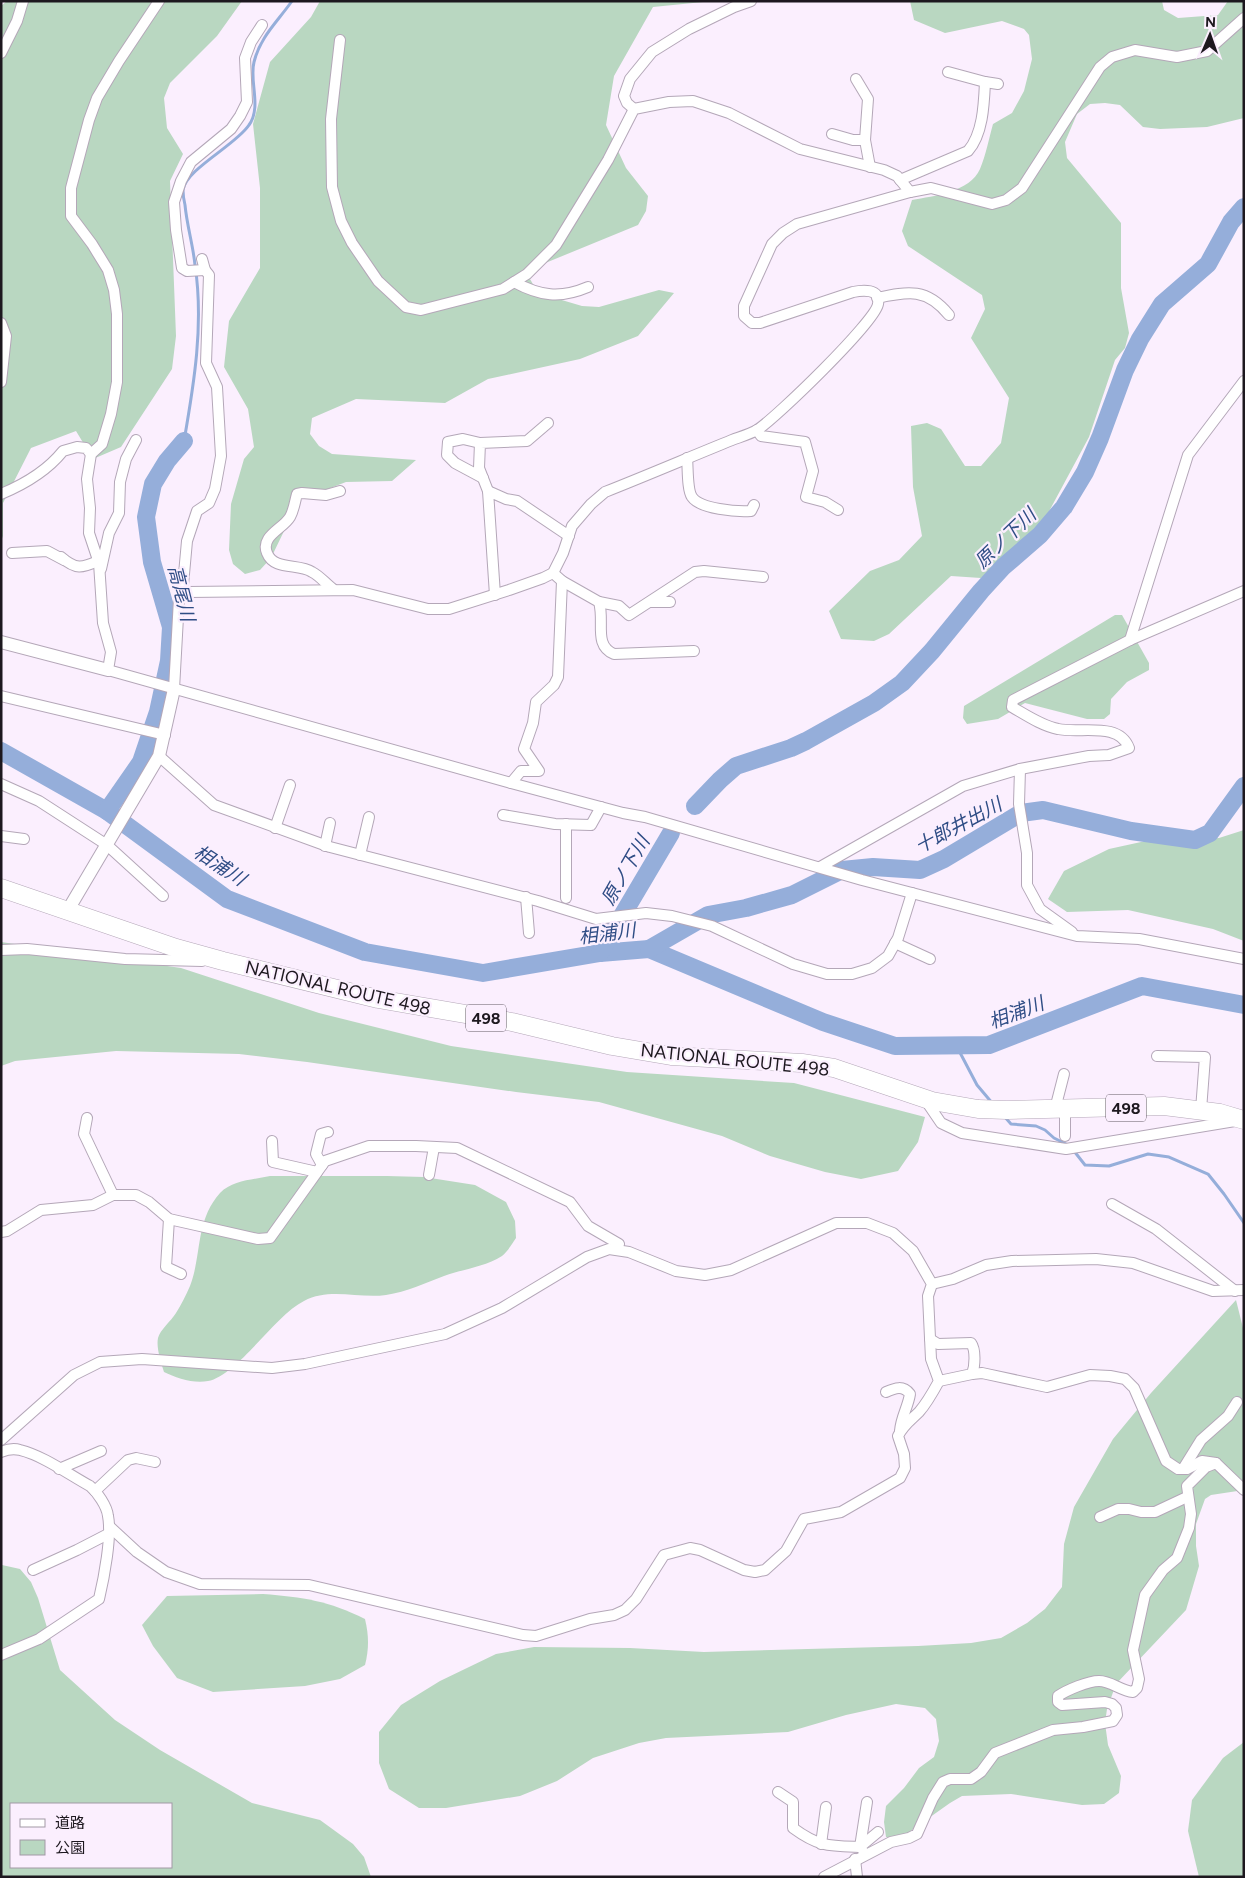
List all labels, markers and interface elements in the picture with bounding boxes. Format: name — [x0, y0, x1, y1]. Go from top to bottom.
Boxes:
north arrow — [1185, 10, 1235, 60]
text: N — [1205, 14, 1216, 31]
water label: 原ノ下川 — [970, 502, 1042, 573]
water label: 高尾川 — [163, 563, 200, 625]
water label: 十郎井出川 — [911, 792, 1007, 858]
water label: 原ノ下川 — [596, 830, 655, 909]
water label: 相浦川 — [190, 840, 252, 892]
water label: 相浦川 — [577, 918, 639, 948]
street label: NATIONAL ROUTE 498 — [243, 956, 433, 1020]
water label: 相浦川 — [985, 991, 1049, 1033]
road number: 498 — [466, 1004, 506, 1032]
street label: NATIONAL ROUTE 498 — [639, 1039, 831, 1081]
road number: 498 — [1106, 1094, 1146, 1122]
legend — [10, 1803, 172, 1868]
text: 道路 — [55, 1814, 85, 1832]
text: 公園 — [55, 1839, 85, 1857]

